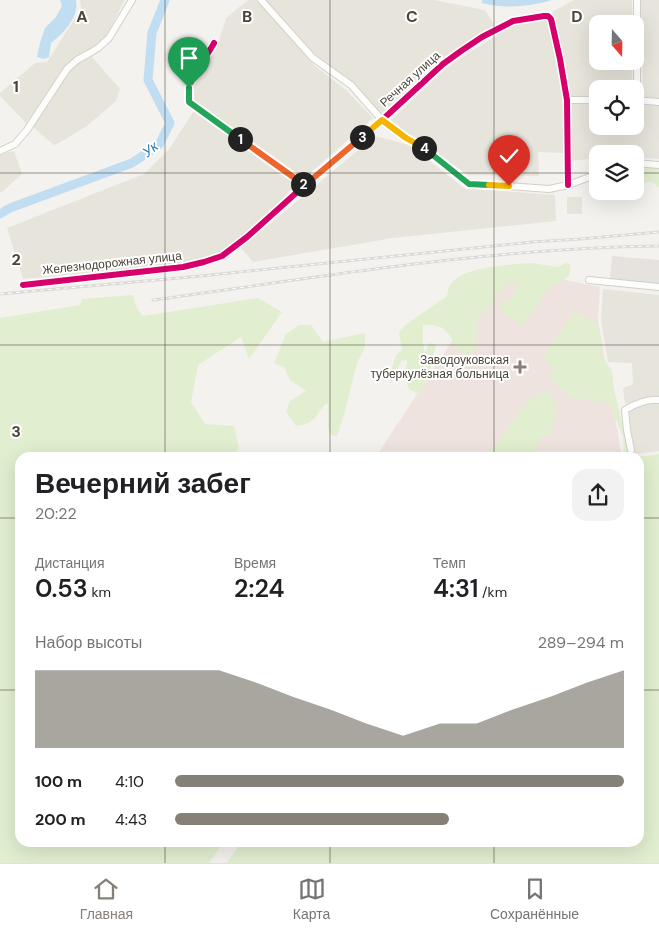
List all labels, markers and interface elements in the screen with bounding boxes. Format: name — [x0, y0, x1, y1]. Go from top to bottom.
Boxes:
text: A — [76, 6, 88, 27]
text: B — [242, 6, 252, 27]
text: C — [406, 6, 418, 27]
text: D — [571, 6, 583, 27]
north arrow — [589, 15, 644, 70]
map controls — [589, 15, 644, 200]
pin — [168, 37, 210, 88]
icon: arrive — [175, 44, 203, 72]
street label: Речная улица — [376, 47, 444, 110]
text: 1 — [13, 76, 19, 97]
button: locate — [589, 80, 644, 135]
pin: 3 — [350, 124, 374, 150]
pin: 1 — [228, 126, 252, 152]
text: 3 — [358, 128, 367, 146]
text: 1 — [238, 130, 243, 148]
pin — [488, 135, 530, 186]
water label: Ук — [138, 136, 163, 161]
pin: 4 — [412, 136, 436, 160]
text: 4 — [420, 139, 429, 157]
icon: check — [495, 142, 523, 170]
button: layers — [589, 145, 644, 200]
pin: 2 — [290, 172, 316, 196]
text: 2 — [299, 175, 308, 193]
street label: Железнодорожная улица — [42, 248, 183, 278]
text: 2 — [11, 249, 21, 270]
place label: Заводоуковская туберкулёзная больница — [370, 352, 509, 382]
marker: Заводоуковская туберкулёзная больница — [513, 360, 527, 374]
text: 3 — [11, 421, 21, 442]
text: Вечерний забег — [35, 465, 251, 502]
button: share — [572, 469, 624, 521]
text: 20:22 — [35, 503, 77, 524]
text: Дистанция — [35, 554, 105, 572]
text: Время — [234, 554, 276, 572]
text: Темп — [433, 554, 466, 572]
text: 0.53 — [35, 572, 88, 605]
text: 2:24 — [234, 572, 285, 605]
text: 4:31 — [433, 572, 478, 605]
text: km — [88, 583, 111, 601]
text: /km — [478, 583, 507, 601]
text: Набор высоты — [35, 632, 142, 653]
text: 289–294 m — [538, 632, 624, 653]
text: 100 m — [35, 771, 82, 792]
text: 4:10 — [115, 771, 144, 792]
text: 200 m — [35, 809, 86, 830]
text: 4:43 — [115, 809, 147, 830]
tab: Главная — [80, 875, 133, 923]
tab: Карта — [293, 875, 330, 923]
tab: Сохранённые — [490, 875, 579, 923]

